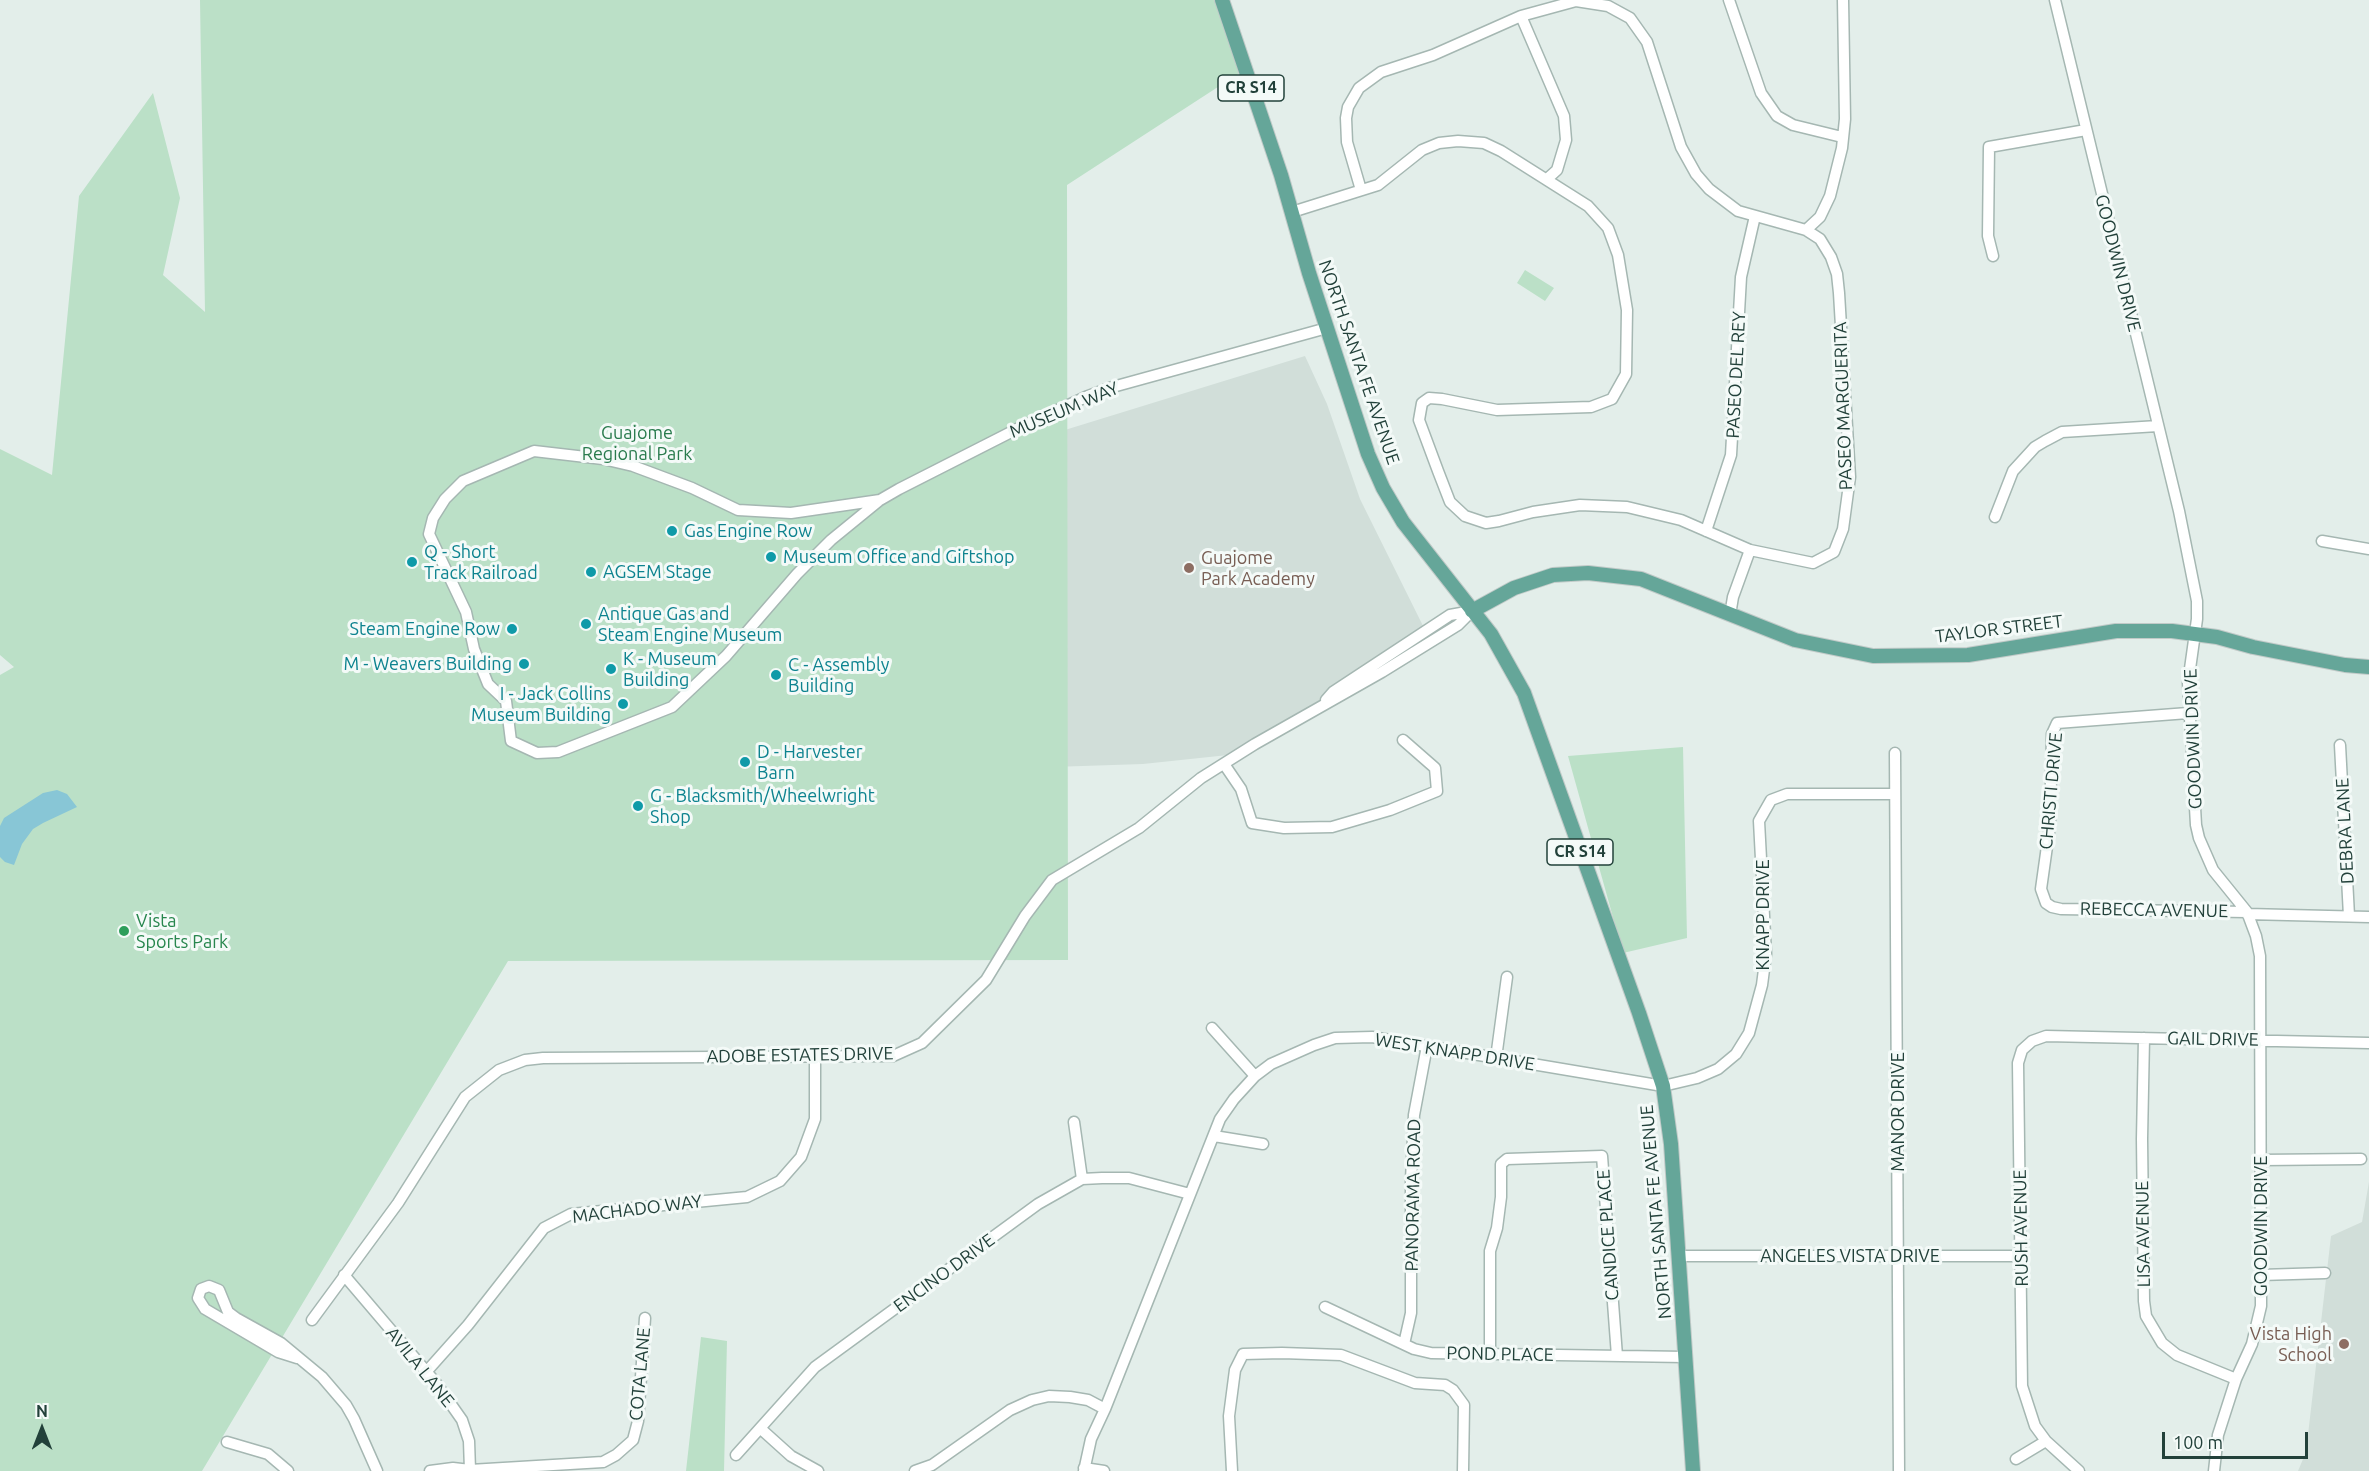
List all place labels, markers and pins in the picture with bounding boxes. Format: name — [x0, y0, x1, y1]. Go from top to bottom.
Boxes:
place label: Gas Engine Row — [684, 520, 812, 542]
marker: Gas Engine Row — [665, 524, 679, 538]
place label: Q - Short Track Railroad — [424, 541, 538, 584]
place label: Museum Office and Giftshop — [783, 546, 1015, 568]
place label: Guajome Park Academy — [1201, 547, 1315, 590]
marker: Museum Office and Giftshop — [764, 550, 778, 564]
marker: Q - Short Track Railroad — [405, 555, 419, 569]
place label: AGSEM Stage — [603, 561, 712, 583]
marker: Guajome Park Academy — [1182, 561, 1196, 575]
marker: AGSEM Stage — [584, 565, 598, 579]
place label: Antique Gas and Steam Engine Museum — [598, 603, 782, 646]
marker: Antique Gas and Steam Engine Museum — [579, 617, 593, 631]
place label: Steam Engine Row — [350, 618, 500, 640]
marker: Steam Engine Row — [505, 622, 519, 636]
place label: K - Museum Building — [623, 648, 717, 690]
place label: M - Weavers Building — [344, 653, 512, 675]
place label: C - Assembly Building — [788, 654, 889, 696]
marker: M - Weavers Building — [517, 657, 531, 671]
marker: K - Museum Building — [604, 662, 618, 676]
marker: C - Assembly Building — [769, 668, 783, 682]
place label: I - Jack Collins Museum Building — [471, 683, 611, 726]
marker: I - Jack Collins Museum Building — [616, 697, 630, 711]
place label: D - Harvester Barn — [757, 741, 862, 783]
marker: D - Harvester Barn — [738, 755, 752, 769]
place label: G - Blacksmith/Wheelwright Shop — [650, 785, 875, 828]
marker: G - Blacksmith/Wheelwright Shop — [631, 799, 645, 813]
place label: Vista Sports Park — [136, 910, 228, 952]
marker: Vista Sports Park — [117, 924, 131, 938]
place label: Vista High School — [2250, 1323, 2332, 1366]
marker: Vista High School — [2337, 1337, 2351, 1351]

